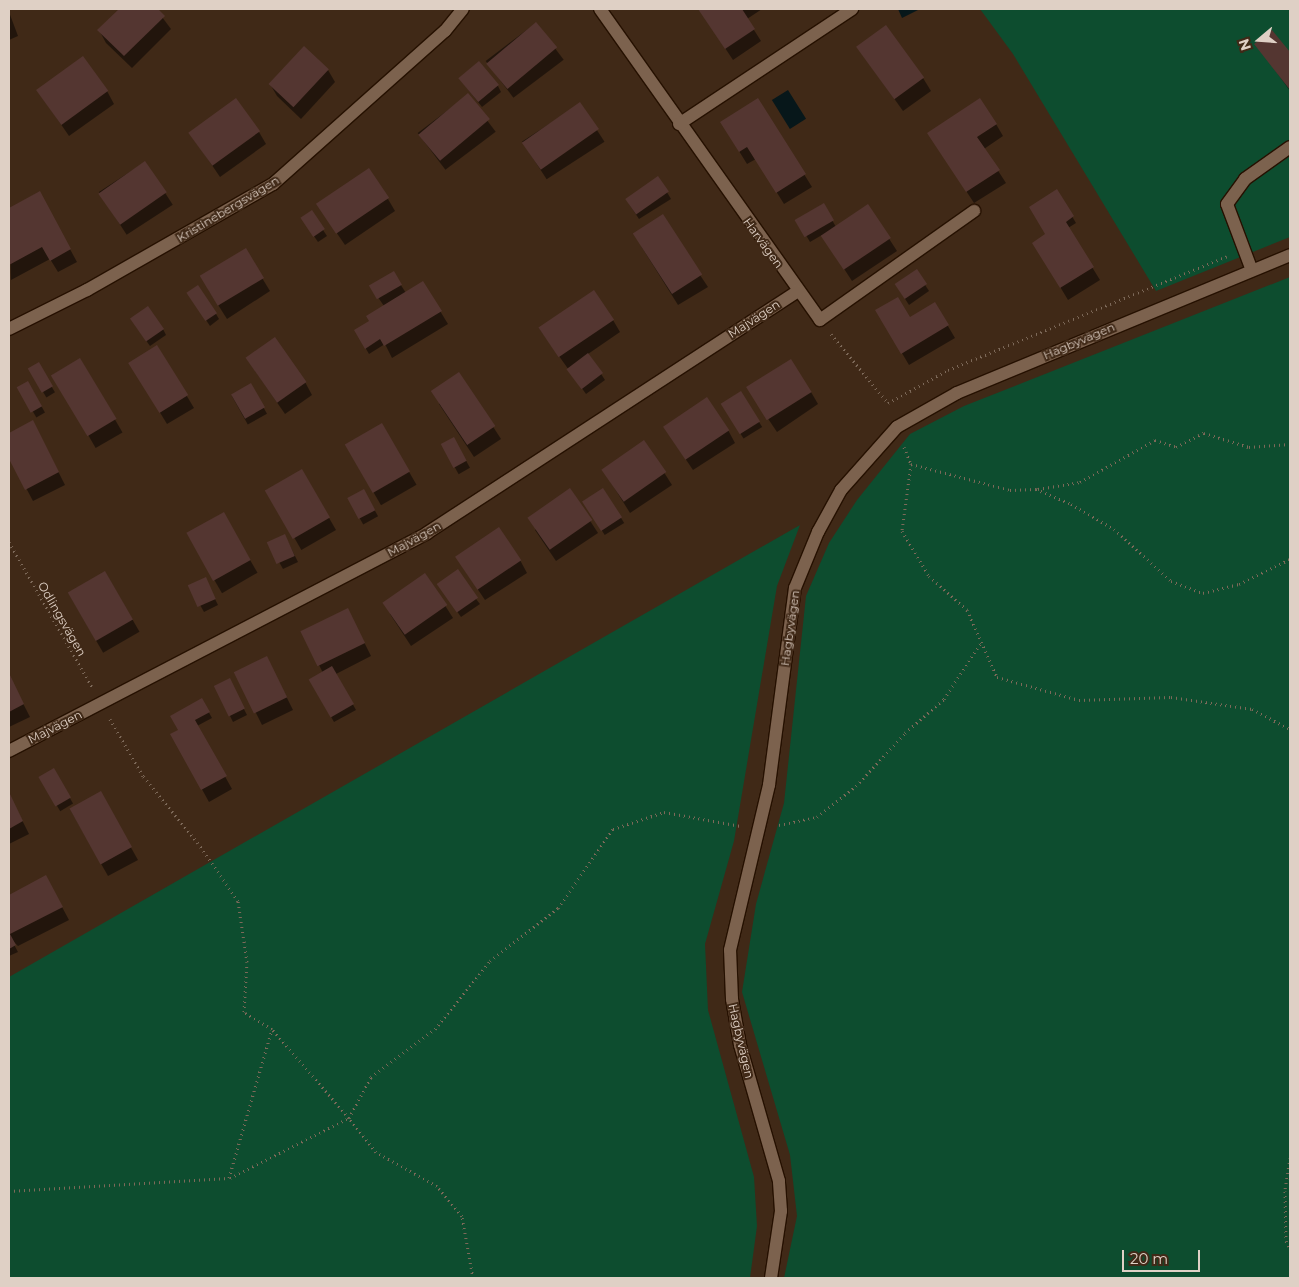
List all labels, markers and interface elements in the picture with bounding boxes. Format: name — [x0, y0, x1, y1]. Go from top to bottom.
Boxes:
north arrow — [1234, 15, 1284, 65]
text: N — [1234, 36, 1255, 53]
street label: Kristinebergsvägen — [174, 173, 282, 245]
street label: Harvägen — [740, 215, 786, 271]
street label: Majvägen — [725, 297, 783, 341]
street label: Hagbyvägen — [1041, 319, 1117, 363]
street label: Majvägen — [385, 518, 443, 560]
street label: Odlingsvägen — [35, 579, 89, 659]
street label: Hagbyvägen — [778, 589, 802, 667]
street label: Majvägen — [26, 707, 84, 747]
street label: Hagbyvägen — [725, 1002, 757, 1080]
scale bar — [1124, 1240, 1202, 1272]
text: 20 m — [1130, 1249, 1168, 1268]

